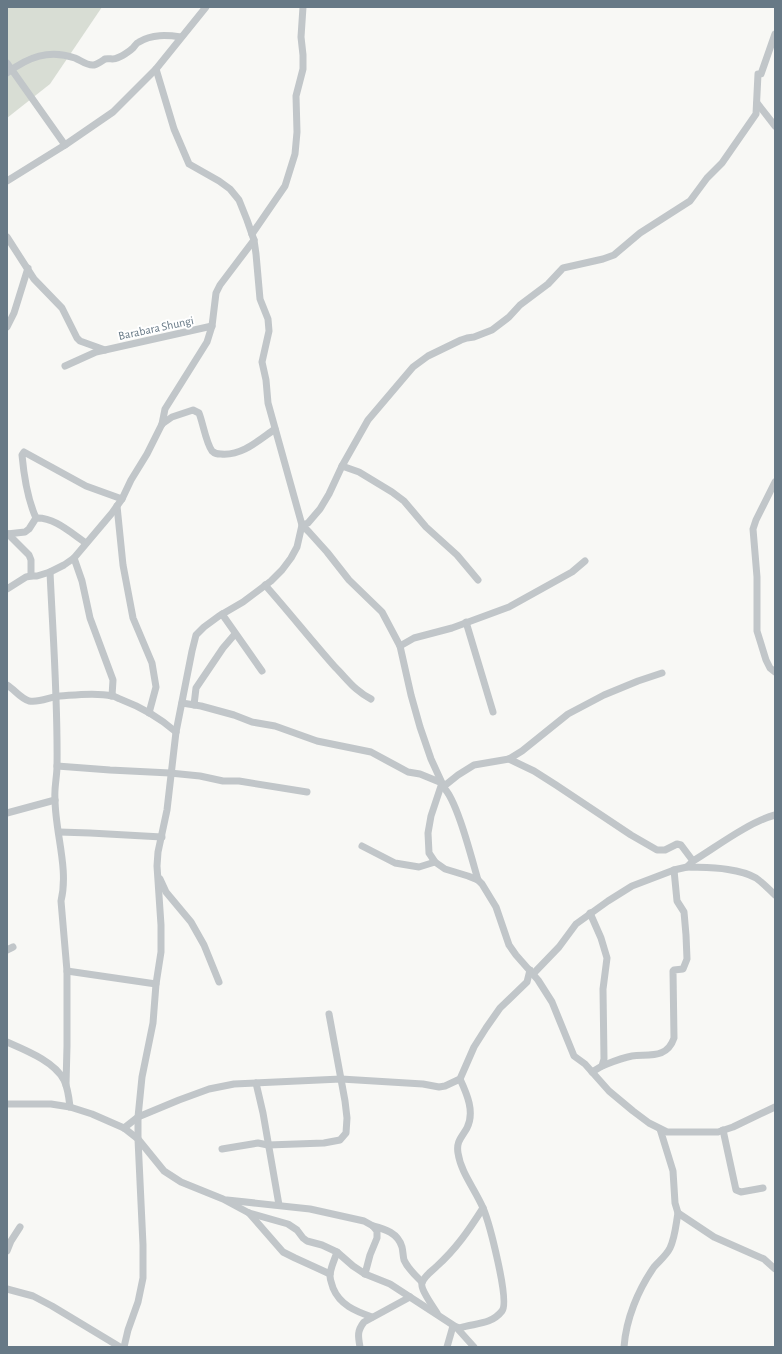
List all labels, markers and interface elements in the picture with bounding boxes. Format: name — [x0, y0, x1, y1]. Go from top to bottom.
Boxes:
street label: Barabara Shungi — [117, 314, 195, 342]

